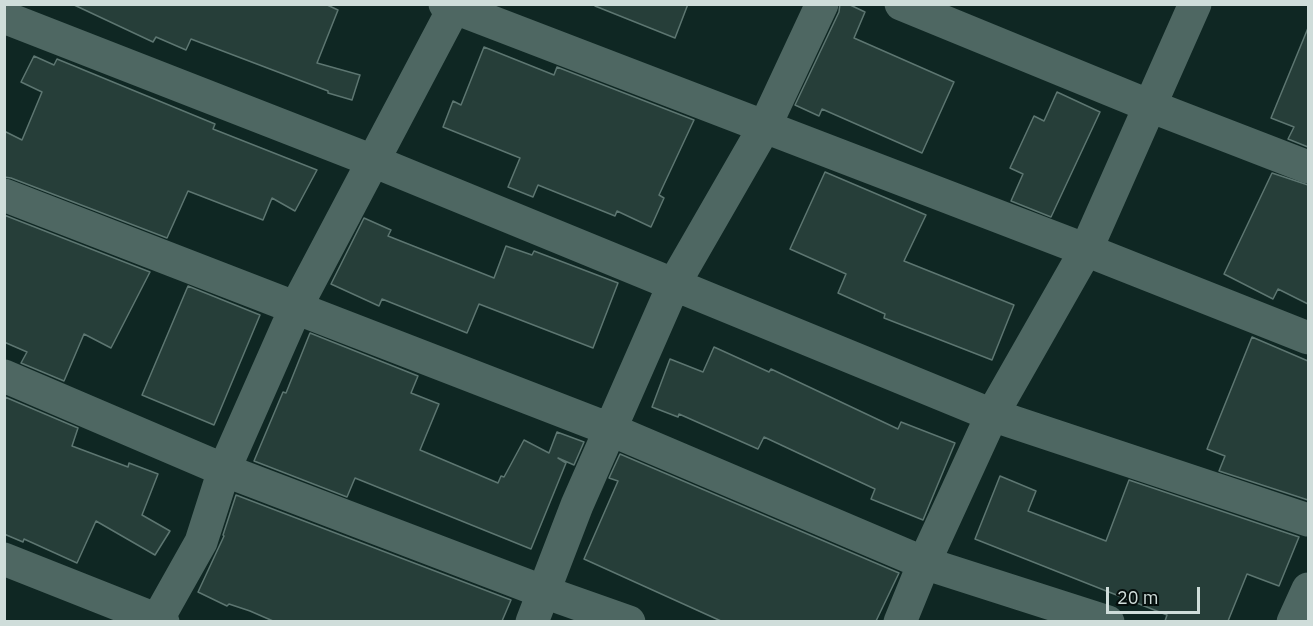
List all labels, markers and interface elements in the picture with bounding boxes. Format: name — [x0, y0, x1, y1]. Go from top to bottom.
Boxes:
scale bar — [1109, 575, 1204, 613]
text: 20 m — [1117, 586, 1159, 609]

